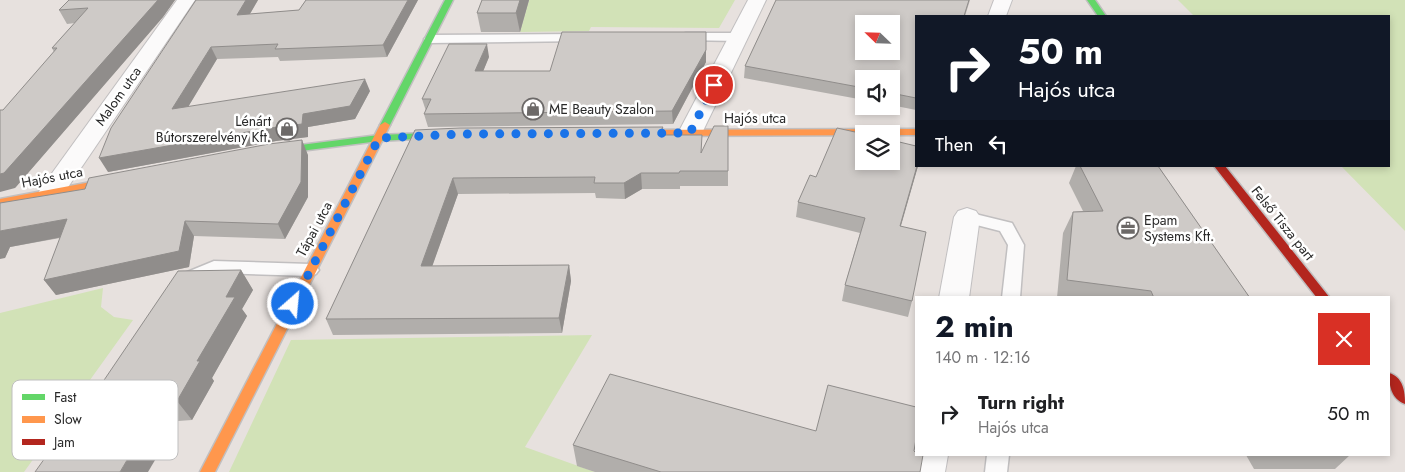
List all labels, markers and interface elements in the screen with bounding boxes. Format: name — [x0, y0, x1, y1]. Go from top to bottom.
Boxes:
north arrow — [855, 15, 900, 60]
map controls — [855, 15, 900, 170]
text: 50 m — [1018, 27, 1103, 77]
icon: right — [935, 35, 1000, 100]
street label: Malom utca — [90, 62, 146, 130]
pin — [693, 64, 735, 106]
button: sound — [855, 70, 900, 115]
icon: arrive — [700, 71, 728, 99]
text: Hajós utca — [1018, 73, 1115, 105]
shop icon: ME Beauty Szalon — [521, 97, 545, 121]
place label: ME Beauty Szalon — [549, 99, 654, 119]
street label: Hajós utca — [724, 108, 786, 128]
place label: Lénárt Bútorszerelvény Kft. — [156, 111, 272, 147]
shop icon: Lénárt Bútorszerelvény Kft. — [275, 117, 299, 141]
button: layers — [855, 125, 900, 170]
icon: left — [984, 130, 1012, 158]
text: Then — [935, 131, 974, 158]
street label: Hajós utca — [20, 161, 84, 193]
street label: Felső Tisza part — [1247, 182, 1320, 265]
street label: Tápai utca — [291, 198, 337, 260]
place label: Epam Systems Kft. — [1144, 210, 1214, 246]
office icon: Epam Systems Kft. — [1116, 216, 1140, 240]
position arrow — [266, 277, 318, 329]
text: 2 min — [935, 305, 1014, 348]
button: close — [1318, 313, 1370, 365]
text: 140 m · 12:16 — [935, 346, 1030, 369]
legend — [12, 380, 178, 460]
text: Fast — [54, 387, 77, 407]
text: Turn right — [978, 389, 1064, 416]
icon: right — [935, 400, 963, 428]
text: 50 m — [1327, 400, 1370, 427]
text: Slow — [54, 409, 82, 429]
text: Hajós utca — [978, 416, 1049, 439]
text: Jam — [52, 432, 75, 452]

